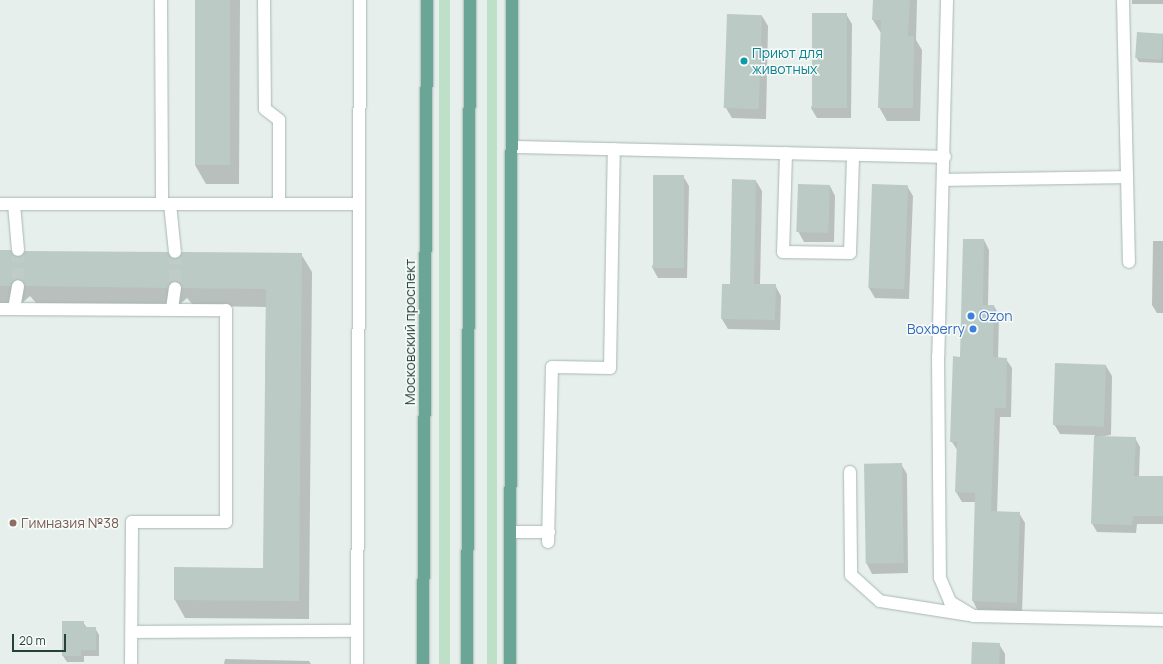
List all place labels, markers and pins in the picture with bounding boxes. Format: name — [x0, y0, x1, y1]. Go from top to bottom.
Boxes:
place label: Приют для животных — [752, 45, 823, 78]
marker: Приют для животных — [739, 56, 749, 66]
place label: Ozon — [979, 308, 1013, 324]
marker: Ozon — [966, 311, 976, 321]
place label: Boxberry — [907, 321, 965, 337]
marker: Boxberry — [968, 324, 978, 334]
place label: Гимназия №38 — [21, 515, 119, 531]
marker: Гимназия №38 — [8, 518, 18, 528]

